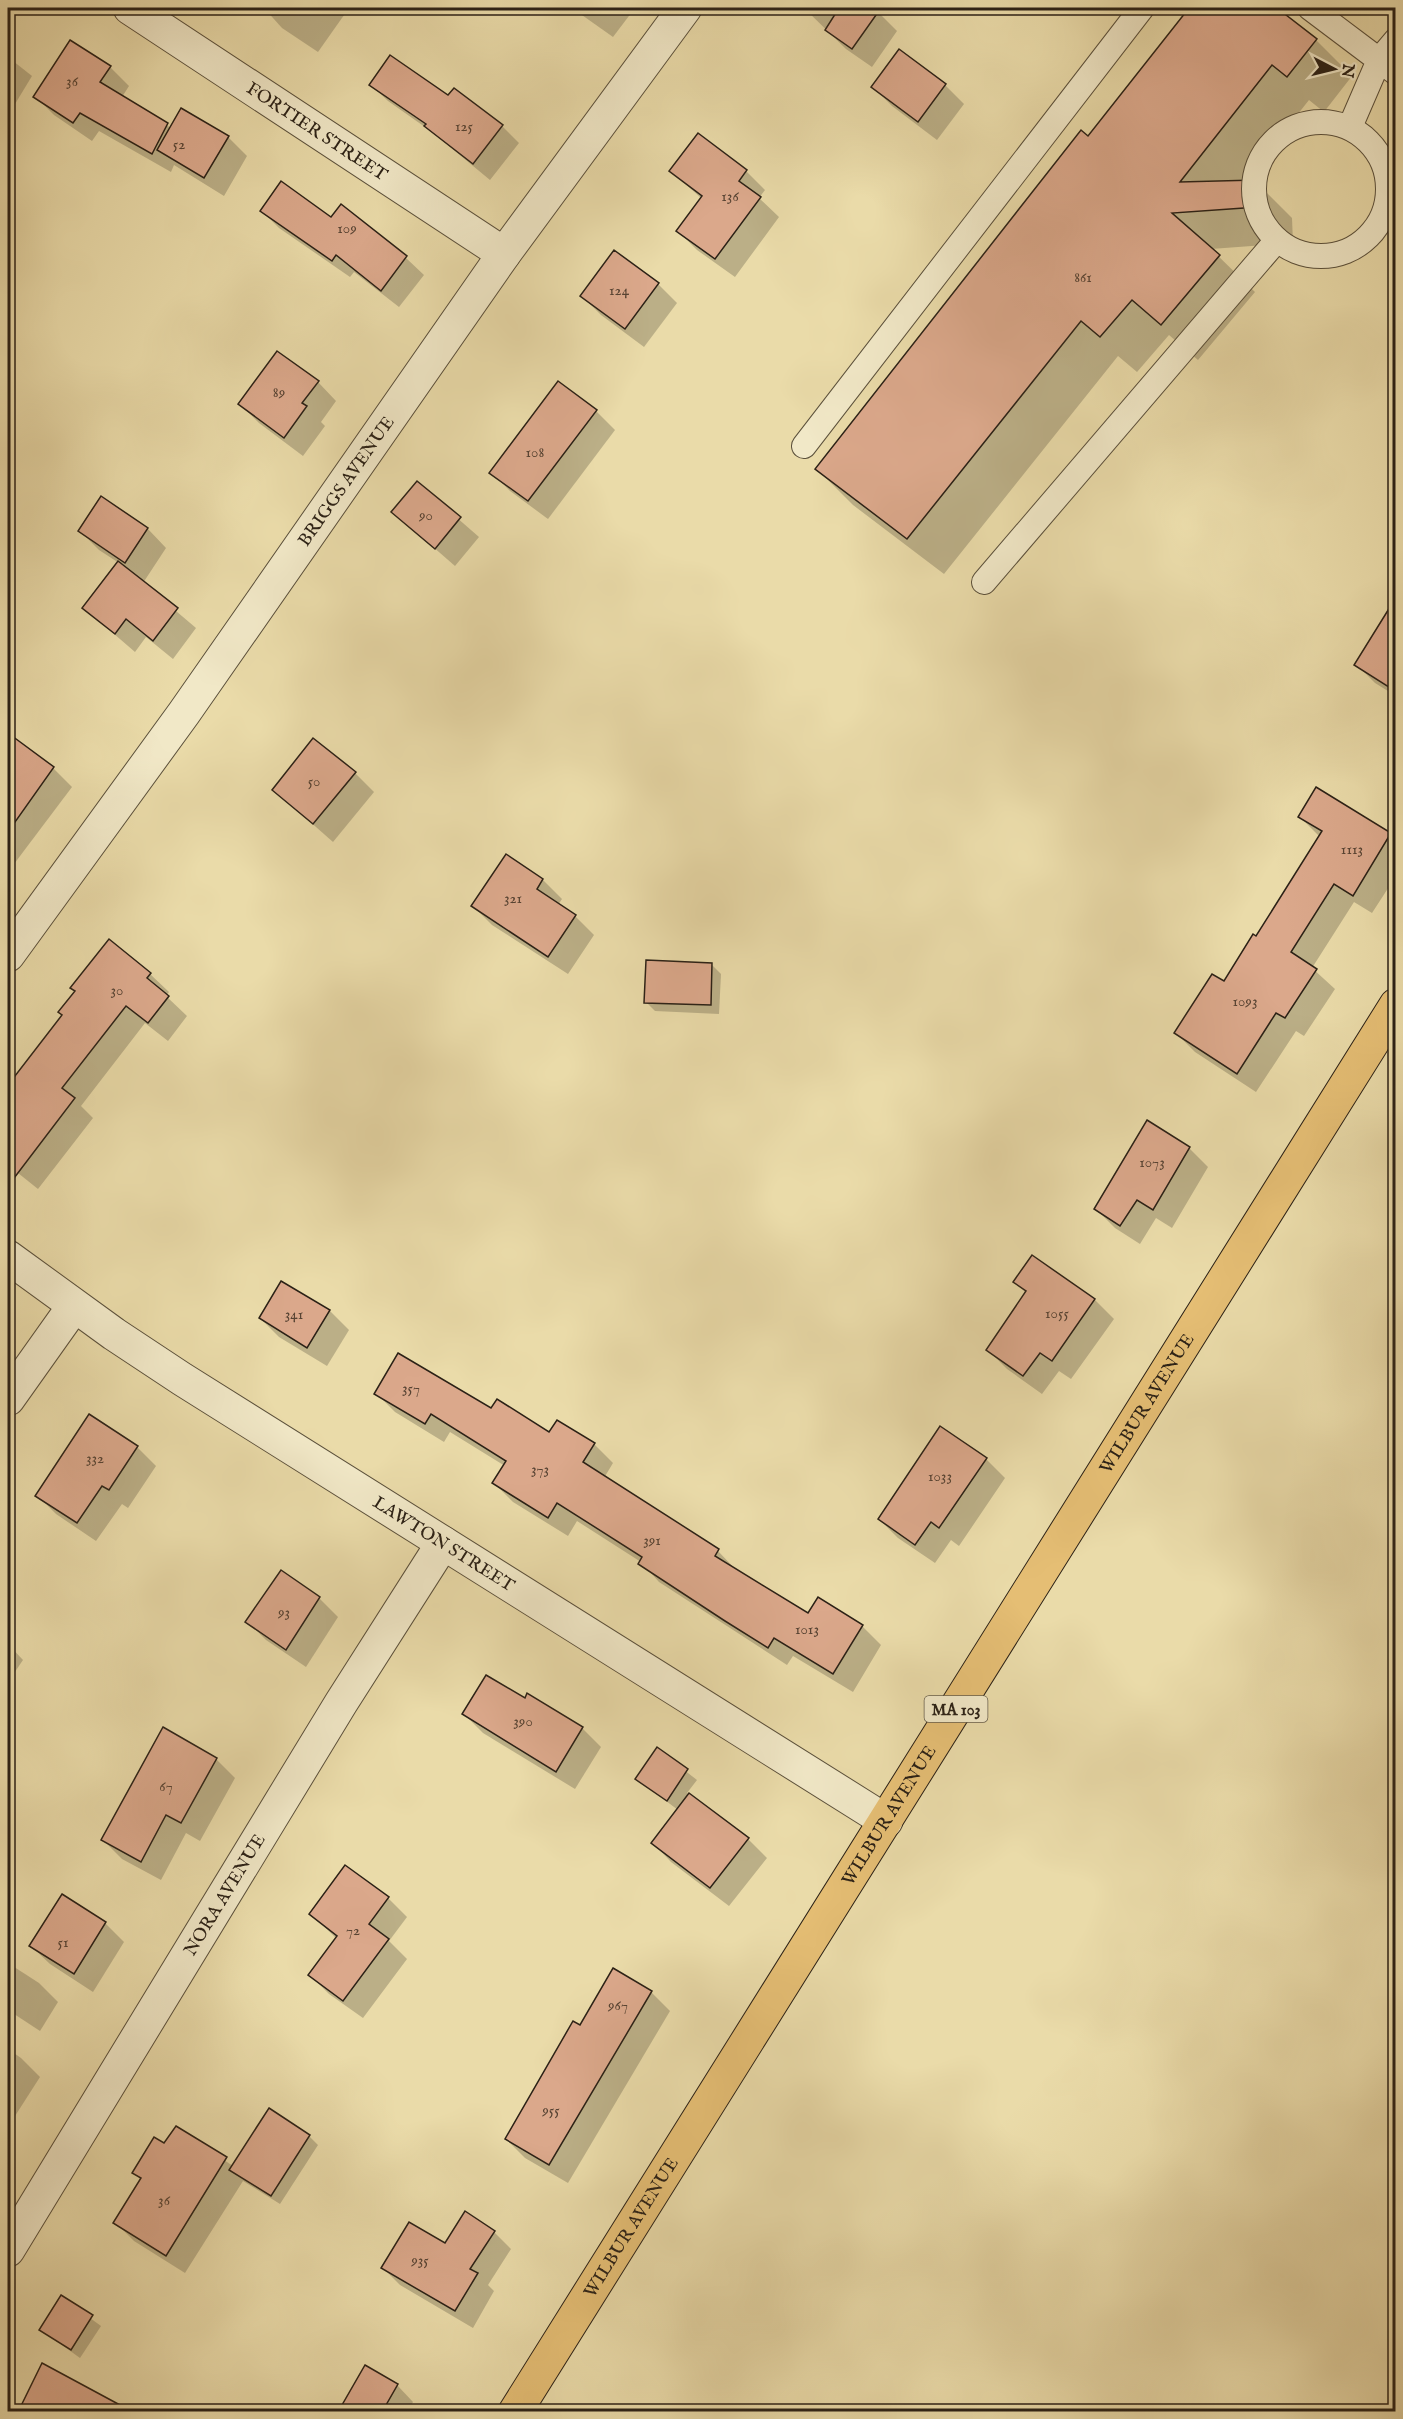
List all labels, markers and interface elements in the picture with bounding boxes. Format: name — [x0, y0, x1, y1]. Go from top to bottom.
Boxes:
north arrow — [1304, 39, 1364, 99]
text: N — [1336, 62, 1358, 79]
house number: 36 — [66, 72, 79, 91]
street label: FORTIER STREET — [241, 78, 391, 187]
house number: 125 — [455, 117, 474, 136]
house number: 52 — [173, 135, 185, 154]
house number: 136 — [721, 187, 739, 206]
house number: 109 — [337, 219, 357, 238]
house number: 861 — [1074, 268, 1092, 287]
house number: 124 — [609, 281, 630, 300]
house number: 89 — [273, 383, 285, 402]
street label: BRIGGS AVENUE — [294, 412, 400, 551]
house number: 108 — [526, 443, 545, 462]
house number: 90 — [418, 506, 433, 525]
house number: 50 — [308, 772, 320, 791]
house number: 1113 — [1341, 840, 1363, 859]
house number: 321 — [504, 889, 522, 908]
house number: 30 — [111, 981, 123, 1000]
house number: 1093 — [1232, 992, 1258, 1011]
house number: 1073 — [1139, 1153, 1165, 1172]
house number: 1055 — [1045, 1304, 1069, 1323]
house number: 341 — [285, 1305, 303, 1324]
street label: WILBUR AVENUE — [1095, 1330, 1200, 1479]
house number: 357 — [402, 1379, 420, 1398]
house number: 332 — [86, 1449, 104, 1468]
house number: 373 — [531, 1460, 549, 1479]
house number: 1033 — [928, 1467, 952, 1486]
street label: LAWTON STREET — [368, 1492, 518, 1598]
house number: 391 — [643, 1531, 661, 1550]
house number: 93 — [277, 1603, 290, 1622]
house number: 1013 — [795, 1620, 819, 1639]
road number: MA 103 — [924, 1696, 988, 1722]
house number: 390 — [513, 1712, 533, 1731]
street label: WILBUR AVENUE — [837, 1742, 942, 1890]
house number: 67 — [159, 1777, 173, 1796]
street label: NORA AVENUE — [180, 1830, 271, 1961]
house number: 72 — [346, 1921, 360, 1940]
house number: 51 — [57, 1933, 69, 1952]
house number: 967 — [607, 1996, 628, 2015]
house number: 955 — [541, 2101, 560, 2120]
street label: WILBUR AVENUE — [579, 2154, 684, 2302]
house number: 36 — [158, 2191, 171, 2210]
house number: 935 — [410, 2251, 429, 2270]

